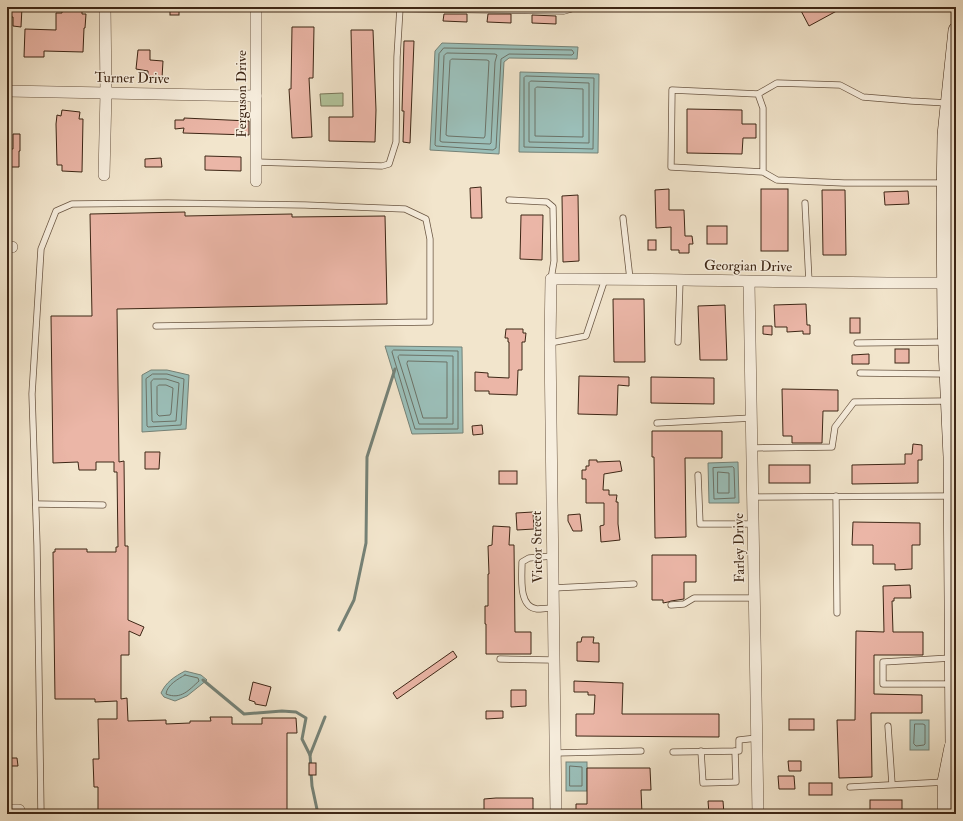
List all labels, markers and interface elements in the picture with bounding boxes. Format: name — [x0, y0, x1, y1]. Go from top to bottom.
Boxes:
street label: Ferguson Drive — [233, 50, 250, 138]
street label: Turner Drive — [95, 69, 170, 87]
street label: Georgian Drive — [704, 257, 792, 275]
street label: Victor Street — [528, 510, 546, 583]
street label: Farley Drive — [730, 513, 749, 583]

